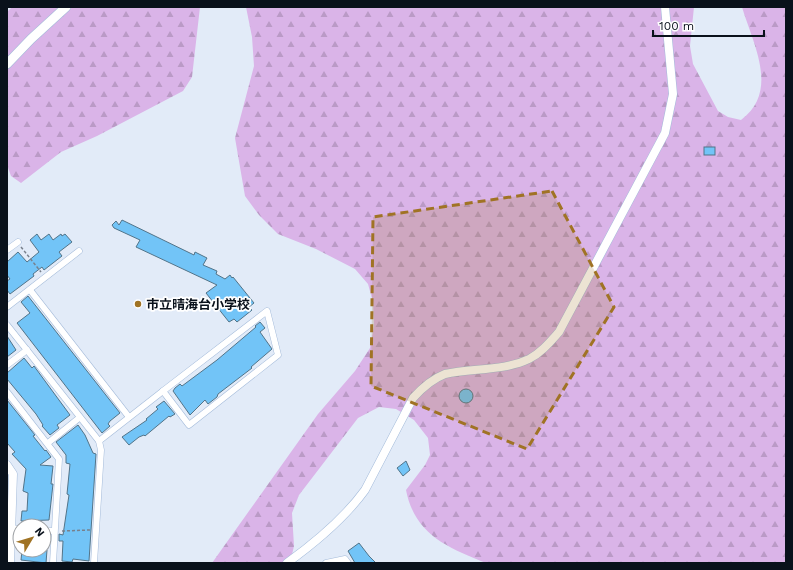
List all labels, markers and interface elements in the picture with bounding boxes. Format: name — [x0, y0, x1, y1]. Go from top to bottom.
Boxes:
scale bar — [653, 12, 764, 38]
text: 100 m — [659, 19, 694, 33]
place label: 市立晴海台小学校 — [146, 297, 250, 312]
marker: 市立晴海台小学校 — [133, 299, 143, 309]
north arrow — [12, 518, 52, 558]
text: N — [32, 525, 47, 539]

